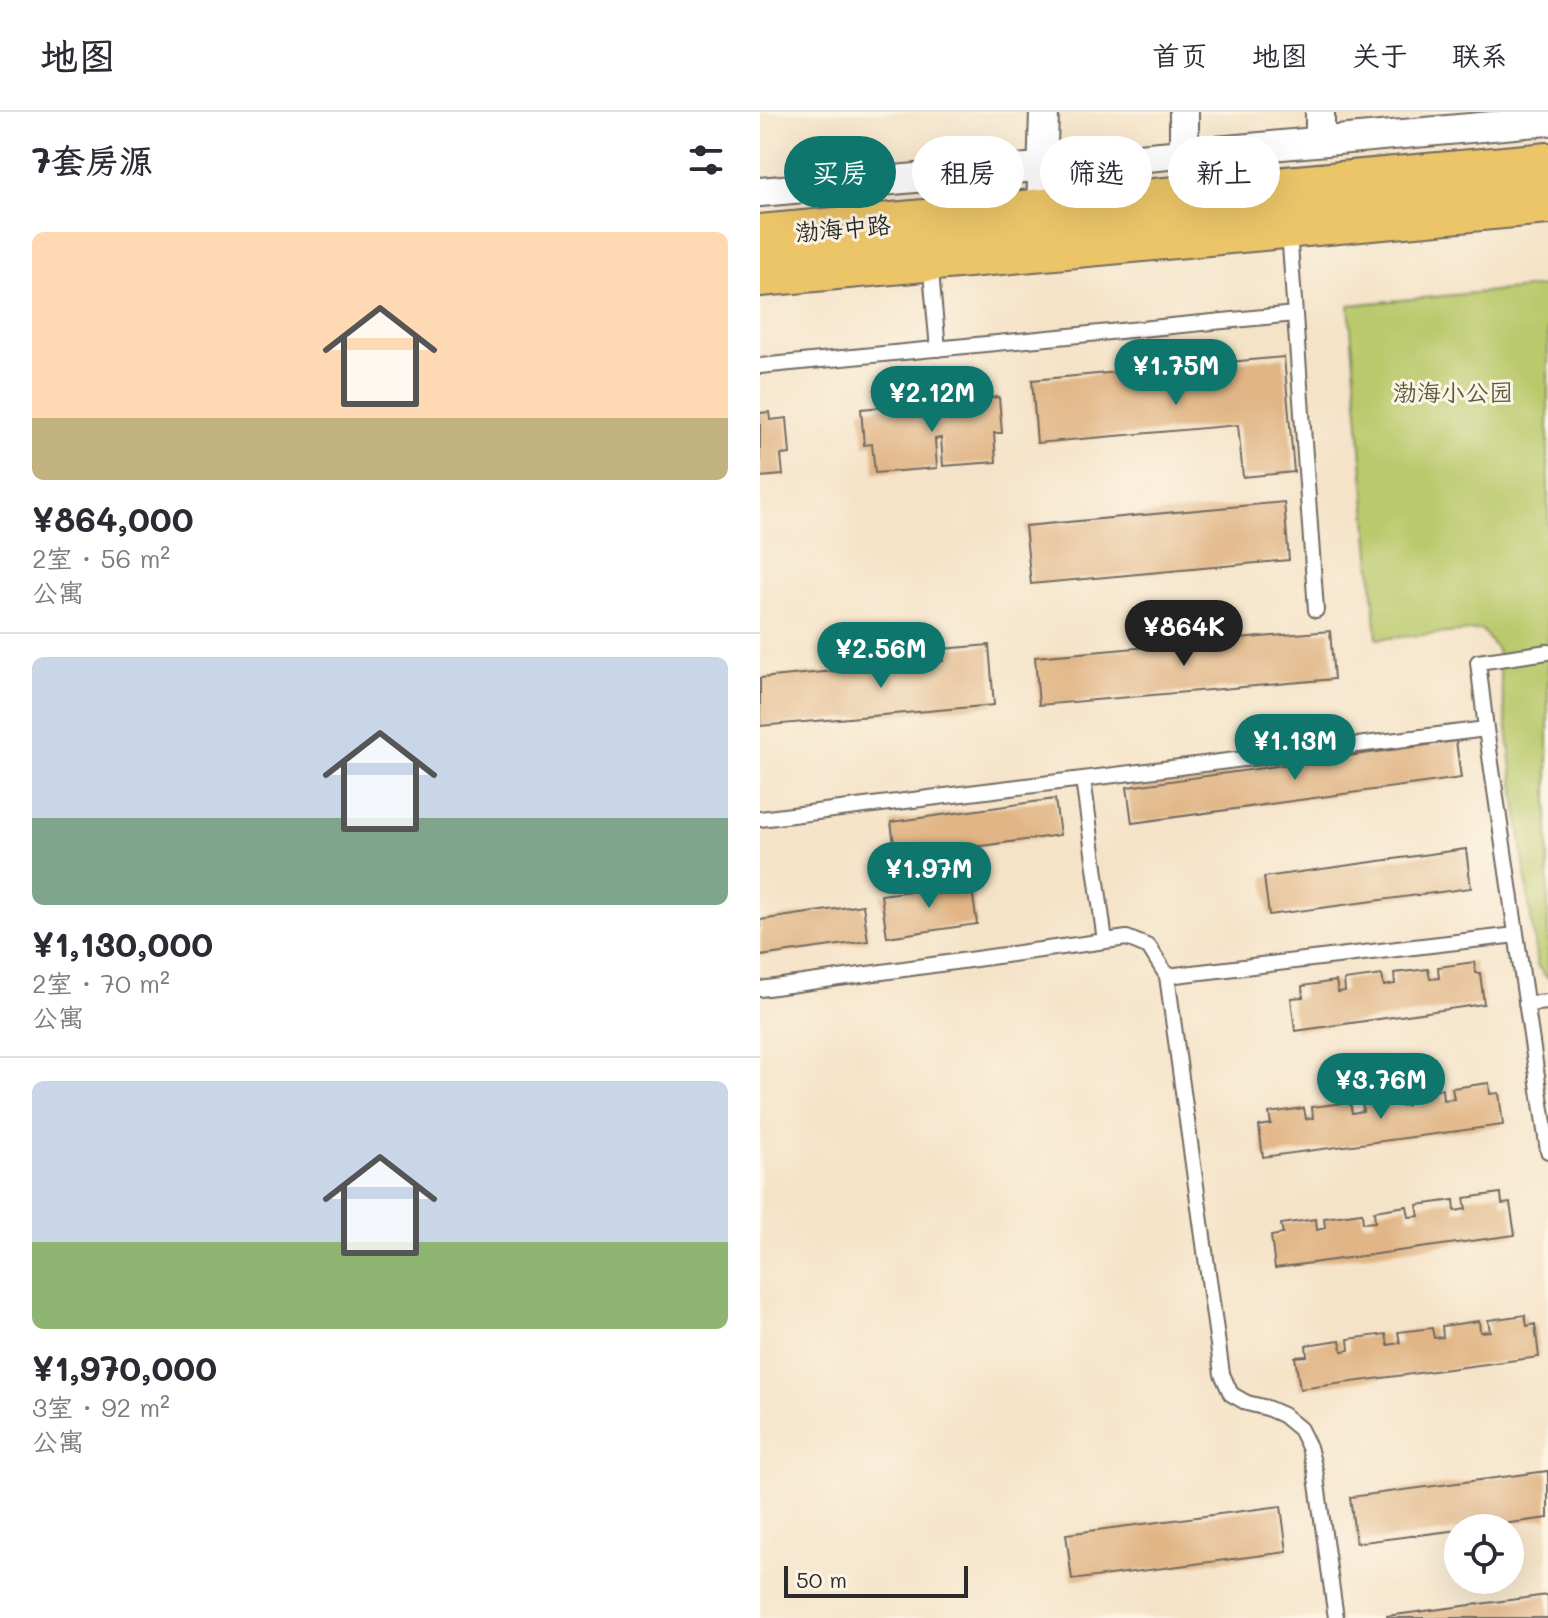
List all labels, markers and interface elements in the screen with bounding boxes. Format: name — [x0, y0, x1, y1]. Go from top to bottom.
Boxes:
text: 地图 — [40, 30, 116, 80]
text: 首页 — [1152, 37, 1208, 73]
text: 地图 — [1252, 37, 1308, 73]
text: 关于 — [1352, 37, 1408, 73]
text: 联系 — [1452, 37, 1508, 73]
chip: 买房 — [784, 136, 896, 208]
chip: 租房 — [912, 136, 1024, 208]
chip: 筛选 — [1040, 136, 1152, 208]
chip: 新上 — [1168, 136, 1280, 208]
text: 7套房源 — [32, 137, 153, 182]
icon: filters — [684, 138, 728, 182]
street label: 渤海中路 — [794, 208, 892, 247]
icon: home — [308, 284, 452, 428]
pin: ¥1.75M — [1111, 339, 1241, 407]
text: ¥1.75M — [1132, 348, 1220, 382]
pin: ¥2.12M — [867, 366, 997, 434]
text: ¥2.12M — [889, 375, 975, 409]
park label: 渤海小公园 — [1393, 376, 1513, 407]
text: ¥864,000 — [32, 496, 194, 541]
text: 2室 · 56 m² — [32, 541, 170, 575]
text: 公寓 — [32, 575, 84, 609]
pin: ¥864K — [1128, 600, 1240, 668]
text: ¥864K — [1143, 609, 1225, 643]
pin: ¥2.56M — [816, 622, 946, 690]
text: ¥2.56M — [835, 631, 927, 665]
icon: home — [308, 709, 452, 853]
pin: ¥1.13M — [1230, 714, 1360, 782]
text: ¥1.13M — [1253, 723, 1337, 757]
pin: ¥1.97M — [864, 842, 994, 910]
text: ¥1.97M — [885, 851, 973, 885]
text: ¥1,130,000 — [32, 921, 213, 966]
text: 2室 · 70 m² — [32, 966, 170, 1000]
text: 公寓 — [32, 1000, 84, 1034]
pin: ¥3.76M — [1316, 1053, 1446, 1121]
text: ¥3.76M — [1335, 1062, 1427, 1096]
icon: home — [308, 1133, 452, 1277]
text: ¥1,970,000 — [32, 1345, 217, 1390]
text: 3室 · 92 m² — [32, 1390, 170, 1424]
text: 公寓 — [32, 1424, 84, 1458]
map controls — [1444, 1514, 1524, 1594]
button: locate — [1444, 1514, 1524, 1594]
scale bar — [784, 1562, 968, 1598]
text: 50 m — [796, 1565, 847, 1594]

